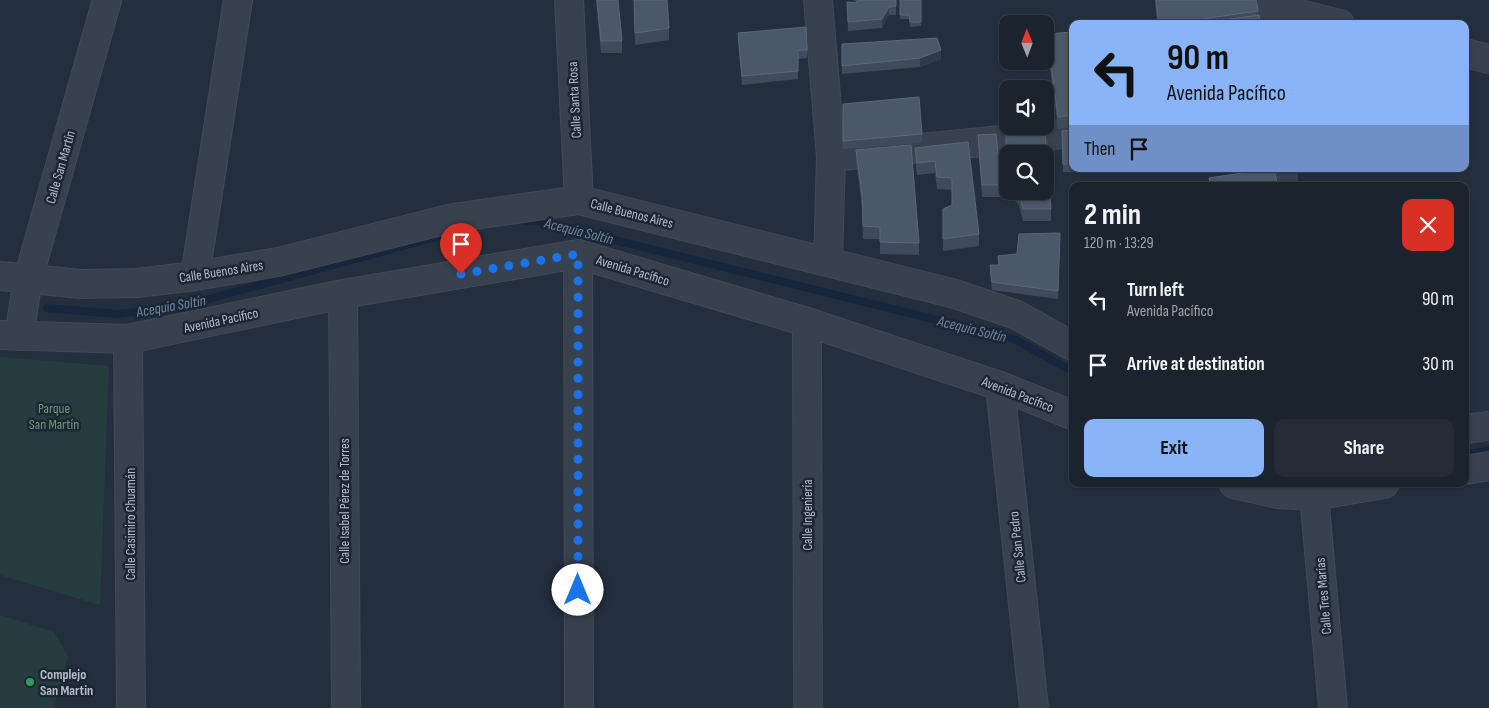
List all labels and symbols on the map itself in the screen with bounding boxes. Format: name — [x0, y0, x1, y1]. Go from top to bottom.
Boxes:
north arrow — [999, 15, 1054, 70]
street label: Calle Santa Rosa — [564, 61, 585, 139]
street label: Calle San Martín — [42, 129, 79, 206]
street label: Calle Buenos Aires — [589, 195, 675, 232]
water label: Acequia Soltín — [542, 214, 615, 249]
pin — [440, 223, 482, 274]
street label: Avenida Pacífico — [593, 251, 672, 290]
street label: Calle Buenos Aires — [178, 256, 264, 287]
water label: Acequia Soltín — [134, 291, 207, 322]
street label: Avenida Pacífico — [181, 304, 260, 337]
water label: Acequia Soltín — [935, 312, 1008, 347]
street label: Avenida Pacífico — [979, 373, 1056, 416]
park label: Parque San Martín — [29, 400, 79, 433]
street label: Calle Isabel Pérez de Torres — [336, 438, 353, 564]
street label: Calle Casimiro Chuamán — [122, 468, 139, 580]
street label: Calle Ingeniería — [799, 479, 816, 551]
street label: Calle San Pedro — [1005, 510, 1030, 583]
street label: Calle Tres Marías — [1312, 557, 1335, 635]
position arrow — [551, 563, 603, 615]
place label: Complejo San Martin — [40, 666, 93, 699]
marker: Complejo San Martin — [24, 676, 36, 688]

